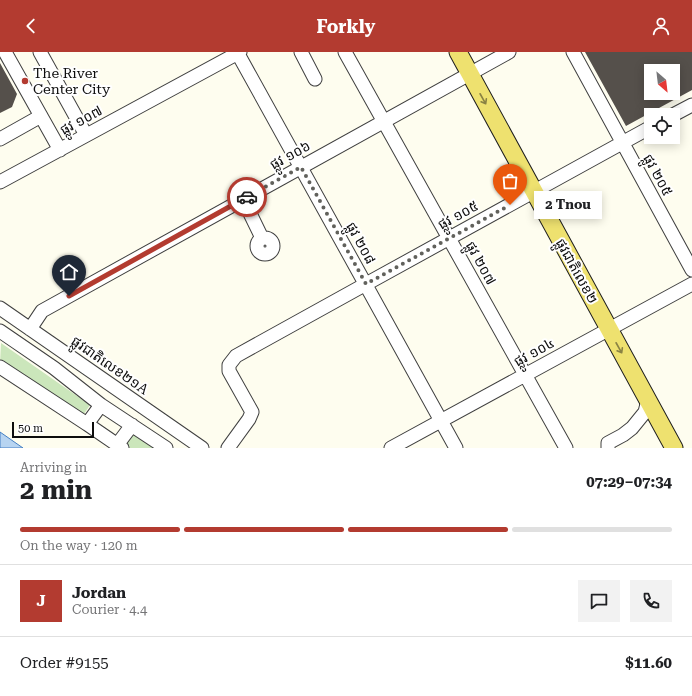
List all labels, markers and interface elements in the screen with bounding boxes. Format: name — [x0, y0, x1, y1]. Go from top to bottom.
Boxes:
icon: back — [20, 15, 42, 37]
icon: person — [650, 15, 672, 37]
text: Forkly — [317, 16, 375, 37]
north arrow — [644, 64, 680, 100]
map controls — [644, 64, 680, 144]
place label: The River Center City — [33, 65, 111, 97]
marker: The River Center City — [20, 76, 30, 86]
one-way arrow — [480, 92, 488, 104]
street label: ផ្លូវ ១០៧ — [57, 102, 107, 141]
button: locate — [644, 108, 680, 144]
street label: ផ្លូវ ១០៦ — [267, 137, 315, 176]
street label: ផ្លូវ ២០៥ — [636, 151, 676, 201]
pin — [493, 164, 527, 205]
icon: bag — [499, 170, 521, 192]
courier — [227, 177, 267, 217]
icon: car — [236, 186, 258, 208]
callout: 2 Tnou — [534, 191, 602, 219]
street label: ផ្លូវ ១០៥ — [435, 197, 483, 236]
text: 2 Tnou — [545, 197, 591, 212]
street label: ផ្លូវ ២០៨ — [339, 219, 379, 269]
street label: ផ្លូវជាតិលេខ២ — [549, 236, 601, 308]
street label: ផ្លូវ ២០៧ — [459, 238, 499, 290]
pin — [52, 255, 86, 296]
icon: home — [58, 261, 80, 283]
street label: ផ្លូវជាតិលេខ២១A — [66, 333, 152, 401]
street label: ផ្លូវ ១០៤ — [511, 334, 559, 373]
one-way arrow — [616, 342, 624, 354]
scale bar — [12, 420, 94, 439]
text: 50 m — [18, 422, 43, 435]
text: Arriving in — [20, 460, 87, 475]
text: 07:29–07:34 — [586, 473, 672, 491]
text: 2 min — [20, 475, 92, 505]
text: On the way · 120 m — [20, 538, 137, 553]
button: chat — [578, 580, 620, 622]
button: phone — [630, 580, 672, 622]
text: Jordan — [72, 584, 126, 602]
text: J — [36, 592, 46, 610]
text: Courier · 4.4 — [72, 602, 147, 617]
text: Order #9155 — [20, 654, 109, 672]
text: $11.60 — [625, 654, 672, 672]

